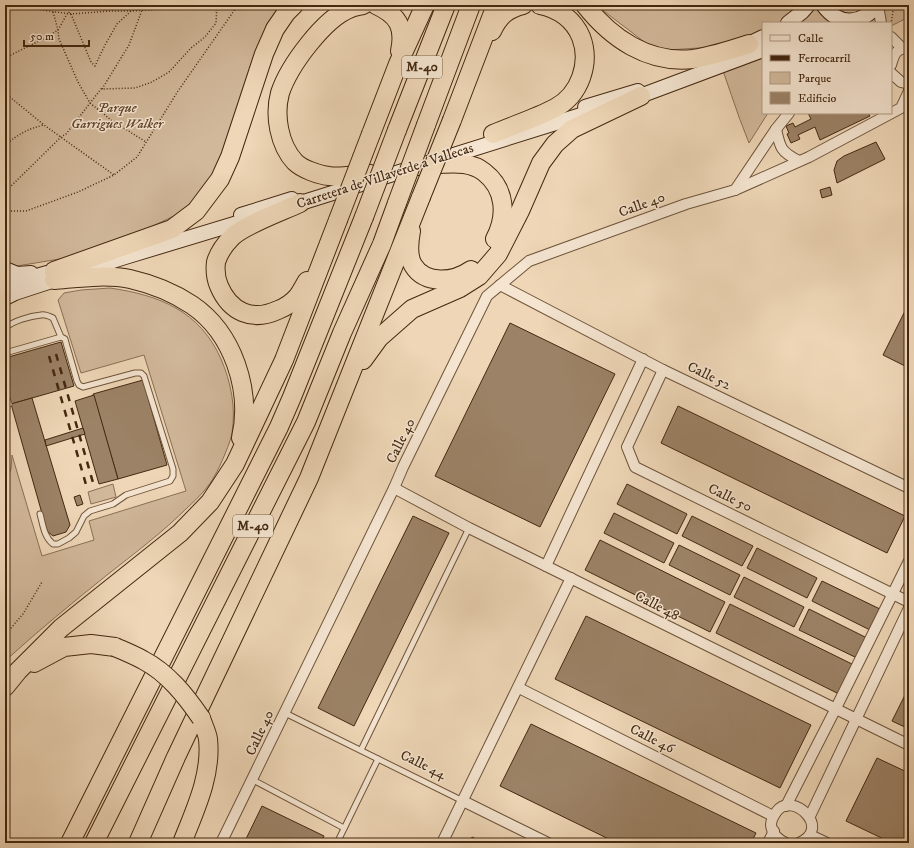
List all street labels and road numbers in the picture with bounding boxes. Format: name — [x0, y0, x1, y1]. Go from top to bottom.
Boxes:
road number: M-40 — [402, 56, 442, 78]
street label: Carretera de Villaverde a Vallecas — [294, 139, 476, 213]
street label: Calle 40 — [616, 188, 668, 222]
street label: Calle 52 — [684, 358, 734, 394]
street label: Calle 40 — [382, 415, 420, 467]
street label: Calle 50 — [705, 480, 755, 516]
road number: M-40 — [233, 515, 273, 537]
street label: Calle 48 — [632, 587, 682, 625]
street label: Calle 40 — [242, 707, 278, 759]
street label: Calle 46 — [627, 720, 678, 758]
street label: Calle 44 — [397, 746, 450, 784]

